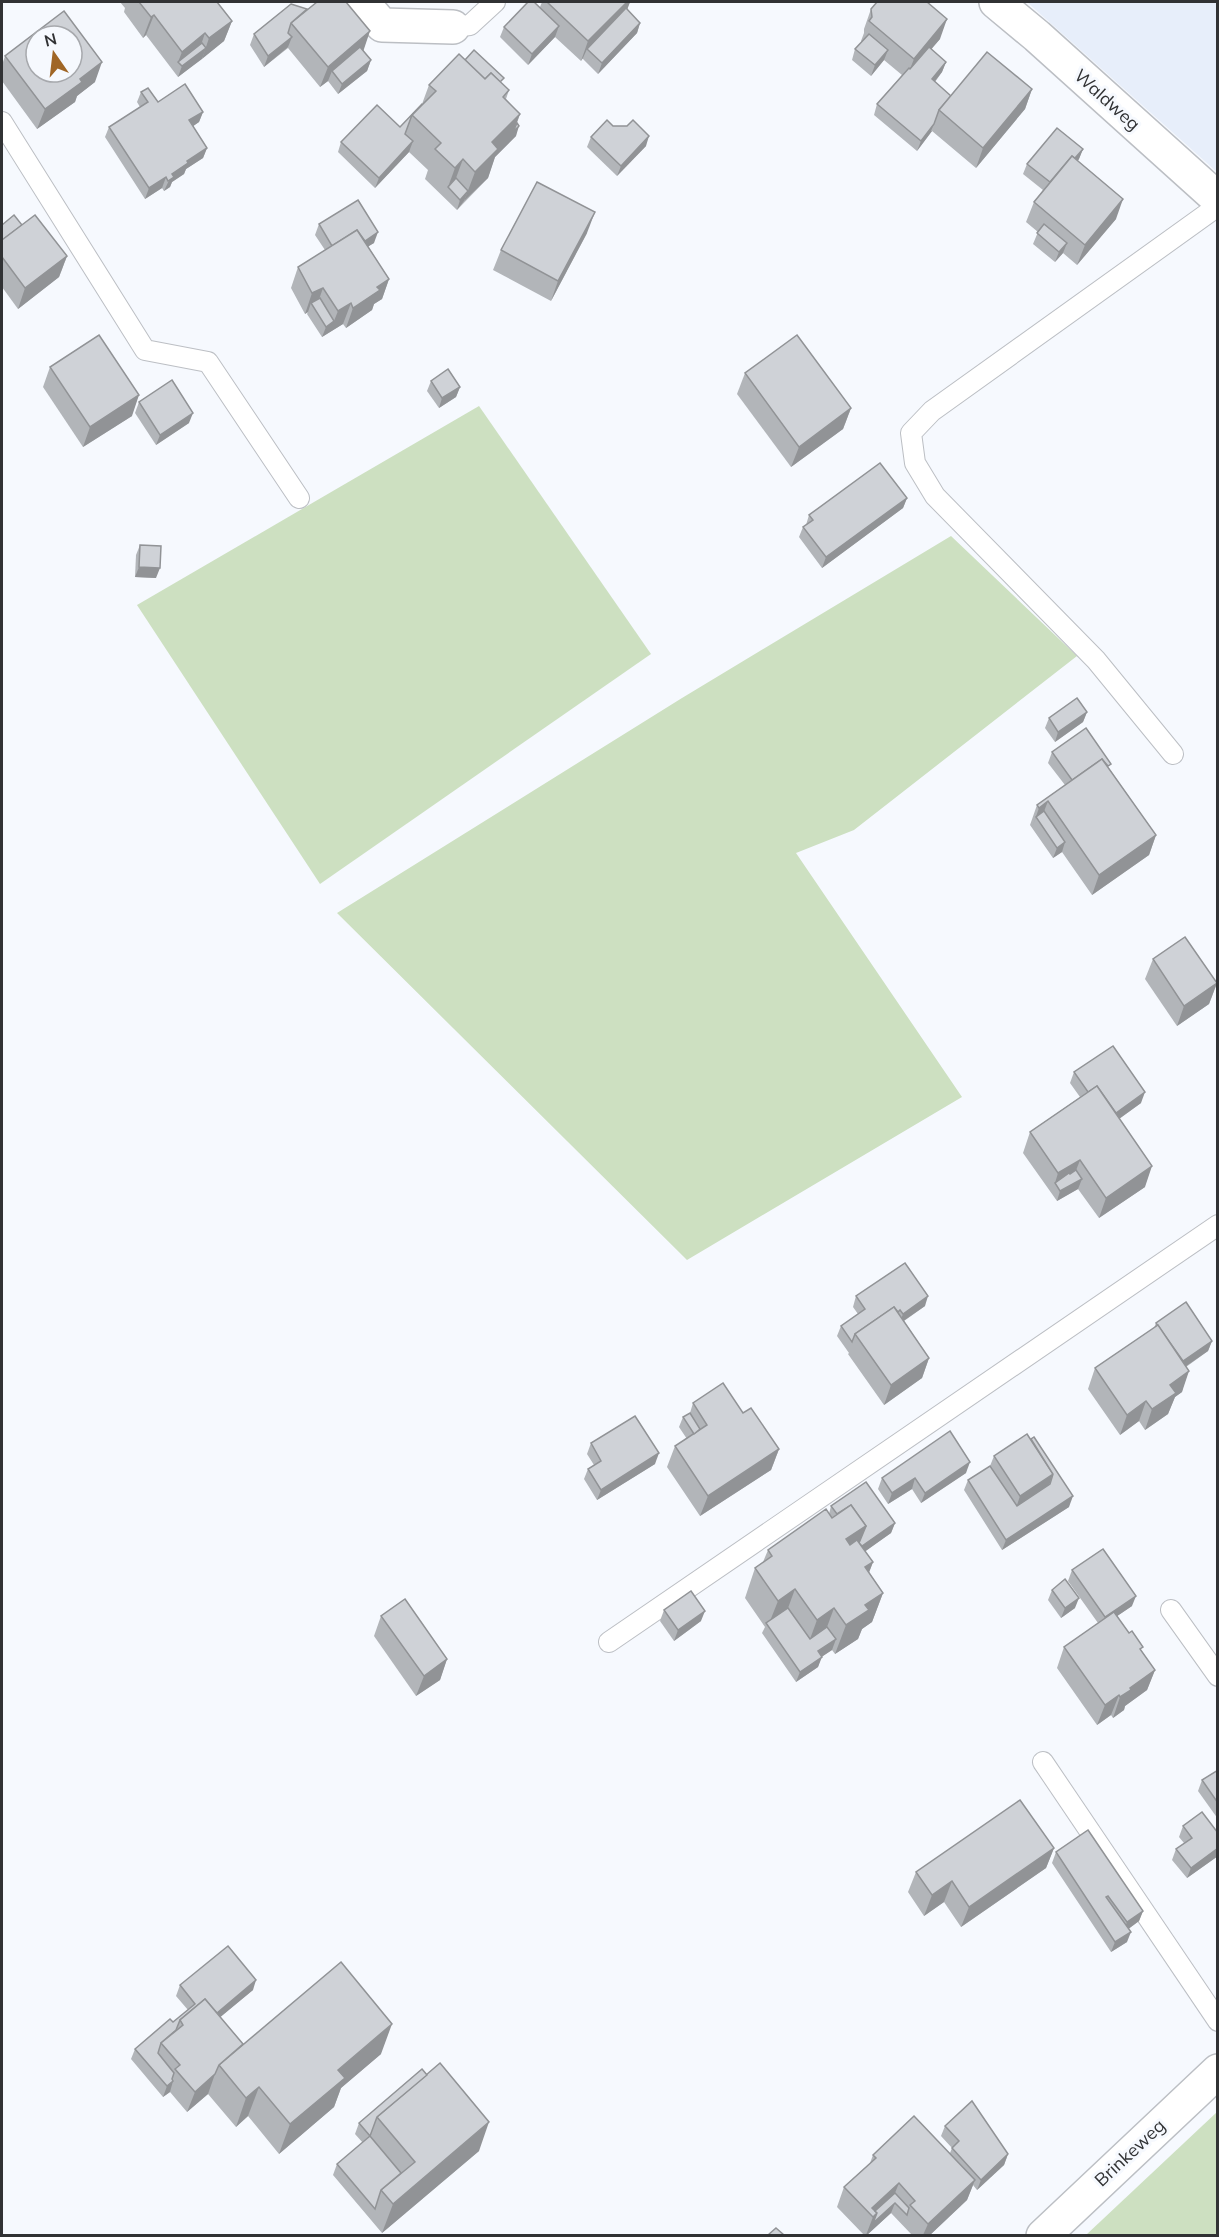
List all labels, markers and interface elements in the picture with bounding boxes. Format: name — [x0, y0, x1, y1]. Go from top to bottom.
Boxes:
north arrow — [24, 24, 84, 84]
text: N — [42, 28, 59, 51]
street label: Waldweg — [1070, 64, 1145, 135]
street label: Brinkeweg — [1089, 2114, 1170, 2191]

